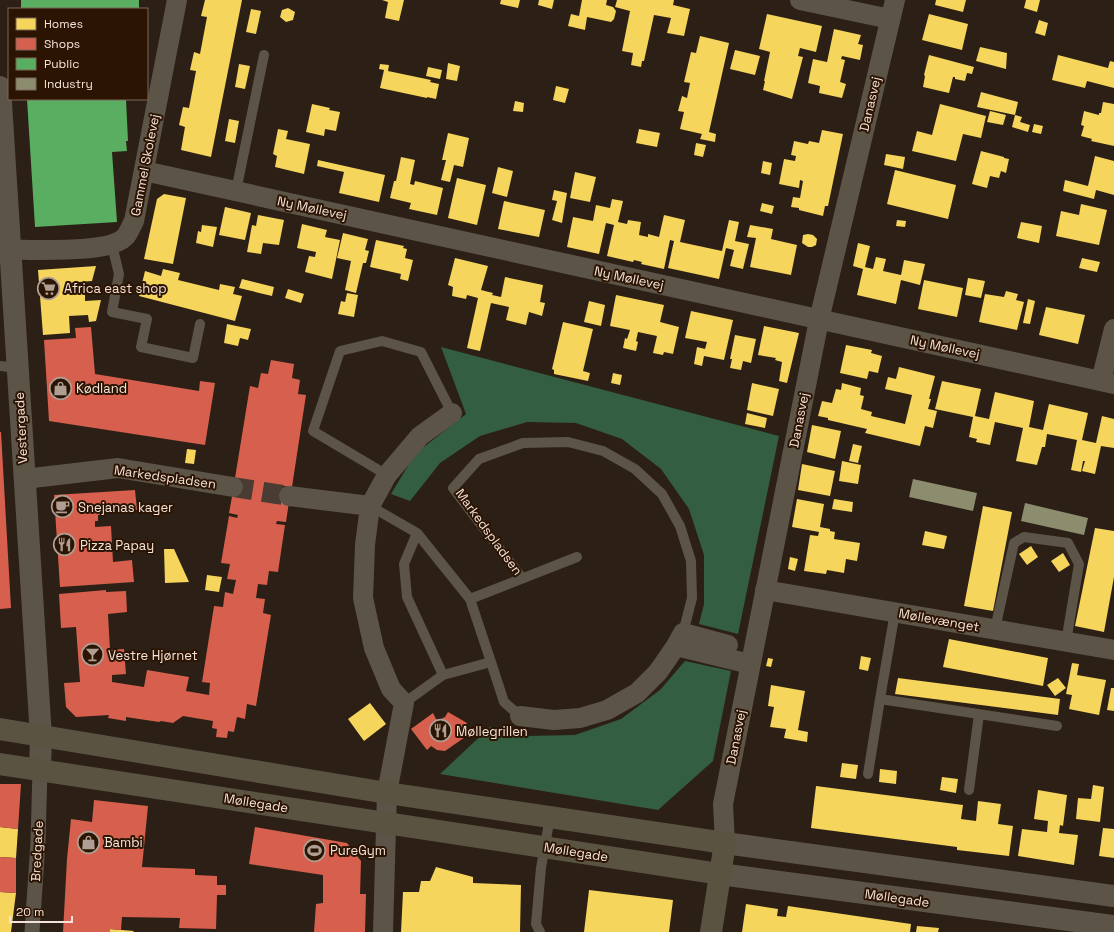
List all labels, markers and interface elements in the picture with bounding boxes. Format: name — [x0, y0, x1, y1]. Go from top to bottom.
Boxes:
legend — [8, 8, 148, 100]
text: Homes — [44, 16, 83, 32]
text: Shops — [44, 36, 80, 52]
text: Public — [44, 56, 79, 72]
street label: Danasvej — [855, 75, 885, 133]
text: Industry — [44, 76, 93, 92]
street label: Gammel Skolevej — [127, 113, 163, 217]
street label: Ny Møllevej — [276, 192, 348, 224]
street label: Ny Møllevej — [593, 262, 665, 294]
supermarket icon: Africa east shop — [35, 275, 61, 301]
place label: Africa east shop — [64, 280, 167, 297]
street label: Ny Møllevej — [909, 331, 981, 363]
shop icon: Kødland — [48, 375, 74, 401]
place label: Kødland — [76, 380, 127, 397]
street label: Danasvej — [785, 391, 813, 449]
street label: Vestergade — [11, 392, 31, 464]
street label: Markedspladsen — [113, 461, 217, 493]
street label: Markedspladsen — [452, 485, 526, 579]
cafe icon: Snejanas kager — [50, 494, 76, 520]
place label: Snejanas kager — [78, 499, 173, 516]
restaurant icon: Pizza Papay — [52, 532, 78, 558]
place label: Pizza Papay — [80, 537, 154, 554]
street label: Møllevænget — [897, 605, 981, 635]
bar icon: Vestre Hjørnet — [79, 642, 105, 668]
place label: Vestre Hjørnet — [108, 647, 198, 664]
street label: Danasvej — [722, 708, 750, 766]
restaurant icon: Møllegrillen — [427, 718, 453, 744]
place label: Møllegrillen — [456, 723, 528, 740]
street label: Møllegade — [223, 790, 289, 816]
street label: Bredgade — [27, 820, 47, 882]
shop icon: Bambi — [75, 829, 101, 855]
place label: Bambi — [104, 834, 143, 851]
sports icon: PureGym — [302, 837, 328, 863]
street label: Møllegade — [543, 839, 609, 865]
place label: PureGym — [330, 842, 386, 859]
street label: Møllegade — [864, 885, 930, 911]
scale bar — [10, 898, 72, 924]
text: 20 m — [16, 904, 44, 920]

